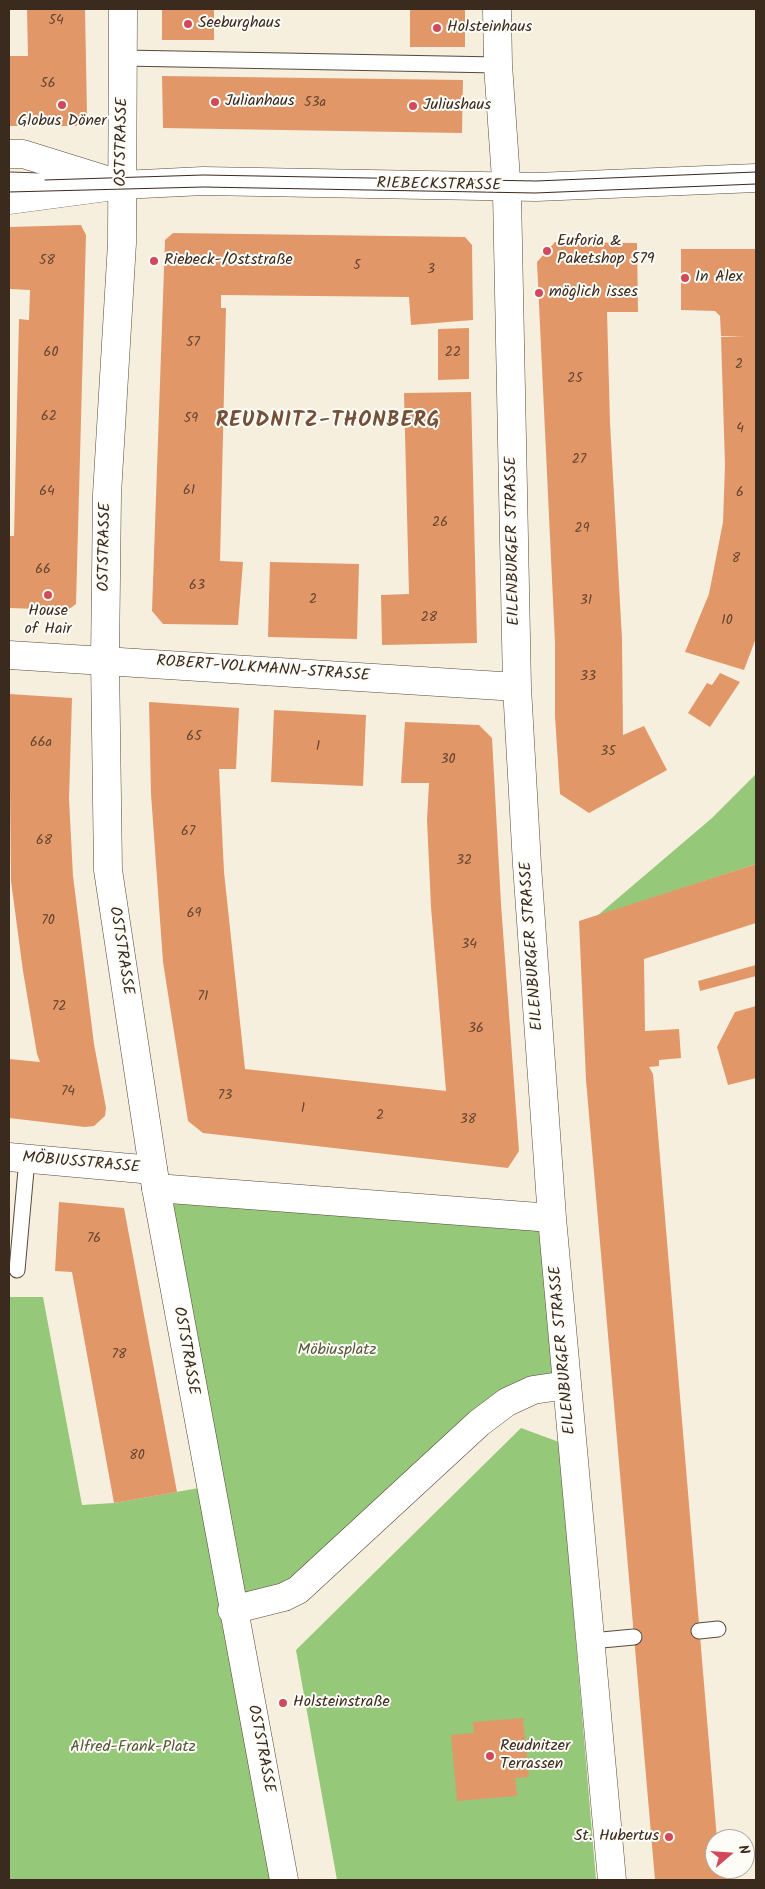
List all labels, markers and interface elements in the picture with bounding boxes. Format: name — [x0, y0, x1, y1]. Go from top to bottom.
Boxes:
house number: 54 — [48, 14, 64, 30]
place label: Seeburghaus — [198, 14, 280, 34]
marker: Seeburghaus — [182, 18, 194, 30]
place label: Holsteinhaus — [447, 18, 532, 38]
marker: Holsteinhaus — [431, 22, 443, 34]
house number: 56 — [40, 77, 56, 93]
place label: Julianhaus — [225, 92, 295, 112]
marker: Julianhaus — [209, 96, 221, 108]
house number: 53a — [304, 96, 326, 112]
place label: Juliushaus — [423, 96, 491, 116]
street label: OSTSTRASSE — [113, 97, 133, 187]
marker: Globus Döner — [56, 99, 68, 111]
marker: Juliushaus — [407, 100, 419, 112]
place label: Globus Döner — [18, 112, 106, 132]
street label: RIEBECKSTRASSE — [376, 175, 502, 197]
place label: Euforia & Paketshop 579 — [557, 232, 655, 270]
marker: Euforia & Paketshop 579 — [541, 245, 553, 257]
place label: Riebeck-/Oststraße — [164, 251, 293, 271]
house number: 58 — [39, 254, 55, 270]
marker: Riebeck-/Oststraße — [148, 255, 160, 267]
house number: 5 — [353, 259, 361, 275]
house number: 3 — [427, 263, 435, 279]
place label: In Alex — [695, 268, 743, 288]
marker: In Alex — [679, 272, 691, 284]
place label: möglich isses — [549, 283, 638, 303]
marker: möglich isses — [533, 287, 545, 299]
house number: 57 — [186, 336, 200, 352]
house number: 60 — [44, 346, 58, 362]
house number: 22 — [445, 346, 461, 362]
house number: 2 — [735, 358, 743, 374]
house number: 25 — [567, 372, 583, 388]
district label: REUDNITZ-THONBERG — [214, 409, 442, 435]
house number: 62 — [41, 410, 57, 426]
house number: 59 — [184, 412, 198, 428]
house number: 4 — [736, 422, 744, 438]
house number: 27 — [572, 453, 586, 469]
street label: EILENBURGER STRASSE — [503, 456, 525, 626]
house number: 61 — [183, 484, 195, 500]
house number: 64 — [39, 485, 55, 501]
house number: 6 — [736, 486, 744, 502]
street label: OSTSTRASSE — [96, 502, 116, 592]
house number: 26 — [432, 516, 448, 532]
house number: 29 — [575, 522, 589, 538]
house number: 8 — [732, 552, 740, 568]
house number: 66 — [35, 563, 51, 579]
house number: 63 — [189, 579, 205, 595]
marker: House of Hair — [42, 589, 54, 601]
house number: 2 — [309, 593, 317, 609]
house number: 31 — [580, 594, 592, 610]
place label: House of Hair — [24, 602, 72, 640]
house number: 28 — [421, 611, 437, 627]
house number: 10 — [721, 614, 733, 630]
street label: ROBERT-VOLKMANN-STRASSE — [155, 653, 371, 687]
house number: 33 — [580, 670, 596, 686]
house number: 65 — [186, 730, 202, 746]
house number: 66a — [30, 736, 52, 752]
house number: 1 — [316, 740, 320, 756]
house number: 35 — [600, 745, 616, 761]
house number: 30 — [441, 753, 455, 769]
house number: 67 — [181, 825, 195, 841]
house number: 68 — [36, 834, 52, 850]
house number: 32 — [456, 854, 472, 870]
street label: EILENBURGER STRASSE — [518, 861, 548, 1031]
street label: OSTSTRASSE — [104, 905, 136, 997]
house number: 69 — [187, 907, 201, 923]
house number: 70 — [41, 914, 55, 930]
house number: 34 — [461, 938, 477, 954]
house number: 71 — [198, 990, 208, 1006]
house number: 72 — [52, 1000, 66, 1016]
house number: 36 — [468, 1022, 484, 1038]
house number: 74 — [61, 1085, 75, 1101]
house number: 73 — [218, 1089, 232, 1105]
house number: 1 — [301, 1102, 305, 1118]
house number: 2 — [376, 1109, 384, 1125]
house number: 38 — [460, 1113, 476, 1129]
street label: MÖBIUSSTRASSE — [21, 1149, 141, 1179]
house number: 76 — [87, 1232, 101, 1248]
street label: EILENBURGER STRASSE — [547, 1265, 581, 1435]
street label: OSTSTRASSE — [168, 1305, 202, 1397]
park label: Möbiusplatz — [298, 1341, 376, 1361]
house number: 78 — [112, 1348, 126, 1364]
house number: 80 — [129, 1449, 145, 1465]
place label: Holsteinstraße — [293, 1693, 390, 1713]
marker: Holsteinstraße — [277, 1697, 289, 1709]
street label: OSTSTRASSE — [242, 1703, 278, 1795]
place label: Reudnitzer Terrassen — [500, 1737, 570, 1775]
park label: Alfred-Frank-Platz — [70, 1738, 196, 1758]
marker: Reudnitzer Terrassen — [484, 1750, 496, 1762]
place label: St. Hubertus — [574, 1827, 659, 1847]
north arrow — [705, 1829, 755, 1879]
marker: St. Hubertus — [663, 1831, 675, 1843]
text: N — [731, 1842, 755, 1857]

